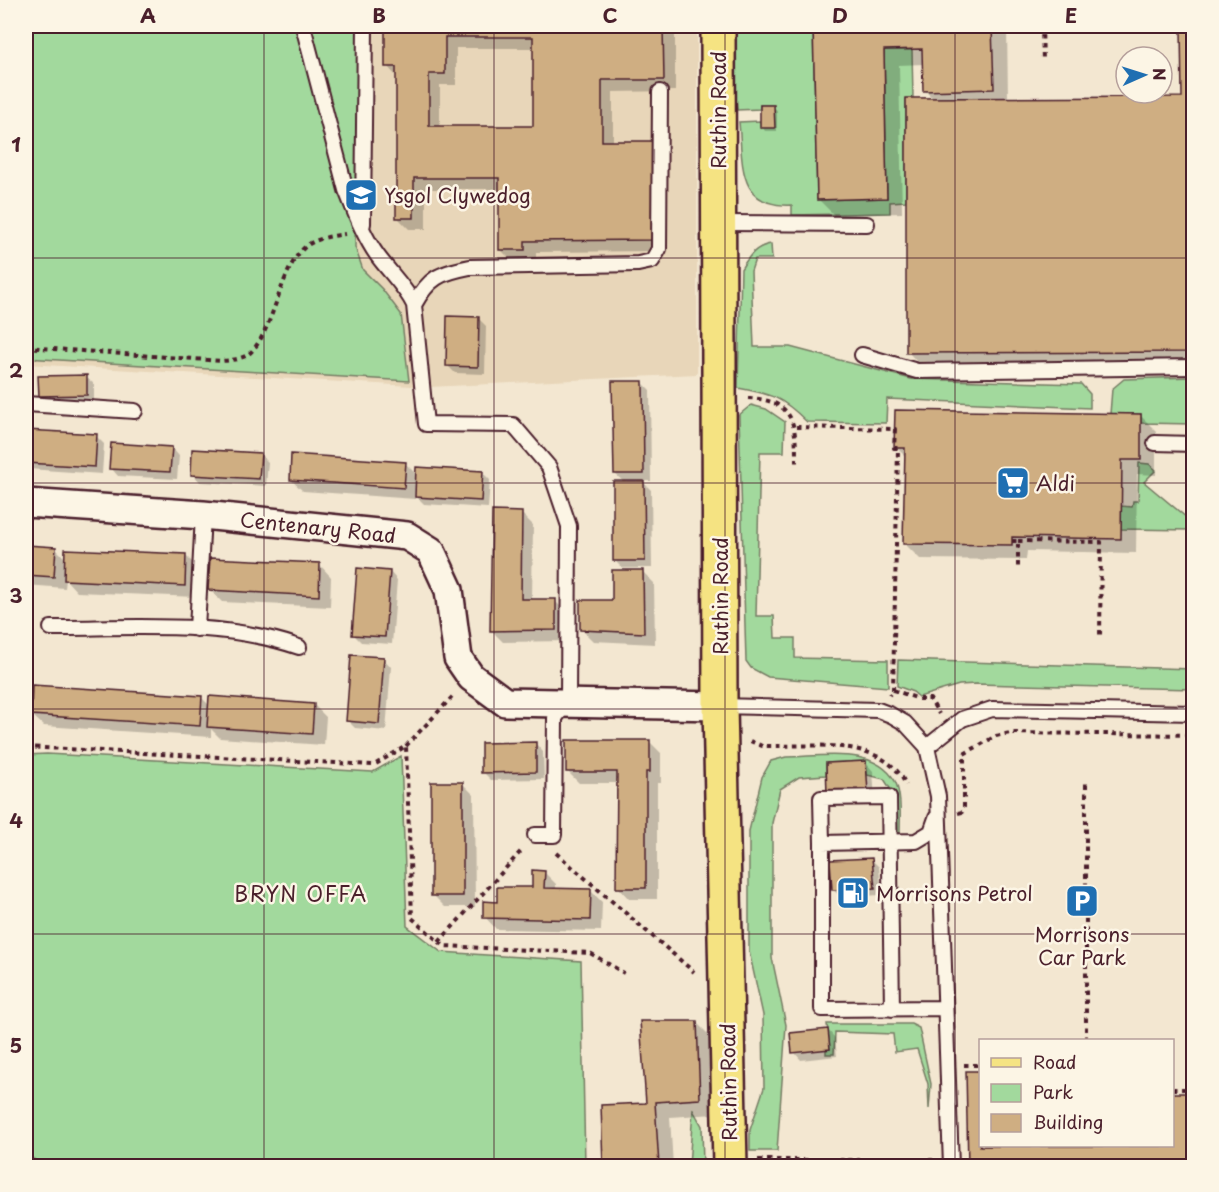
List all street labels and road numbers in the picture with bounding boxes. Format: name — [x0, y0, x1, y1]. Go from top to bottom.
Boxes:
street label: Ruthin Road — [703, 51, 733, 169]
street label: Centenary Road — [239, 504, 397, 550]
street label: Ruthin Road — [705, 537, 735, 655]
street label: Ruthin Road — [712, 1023, 744, 1141]

